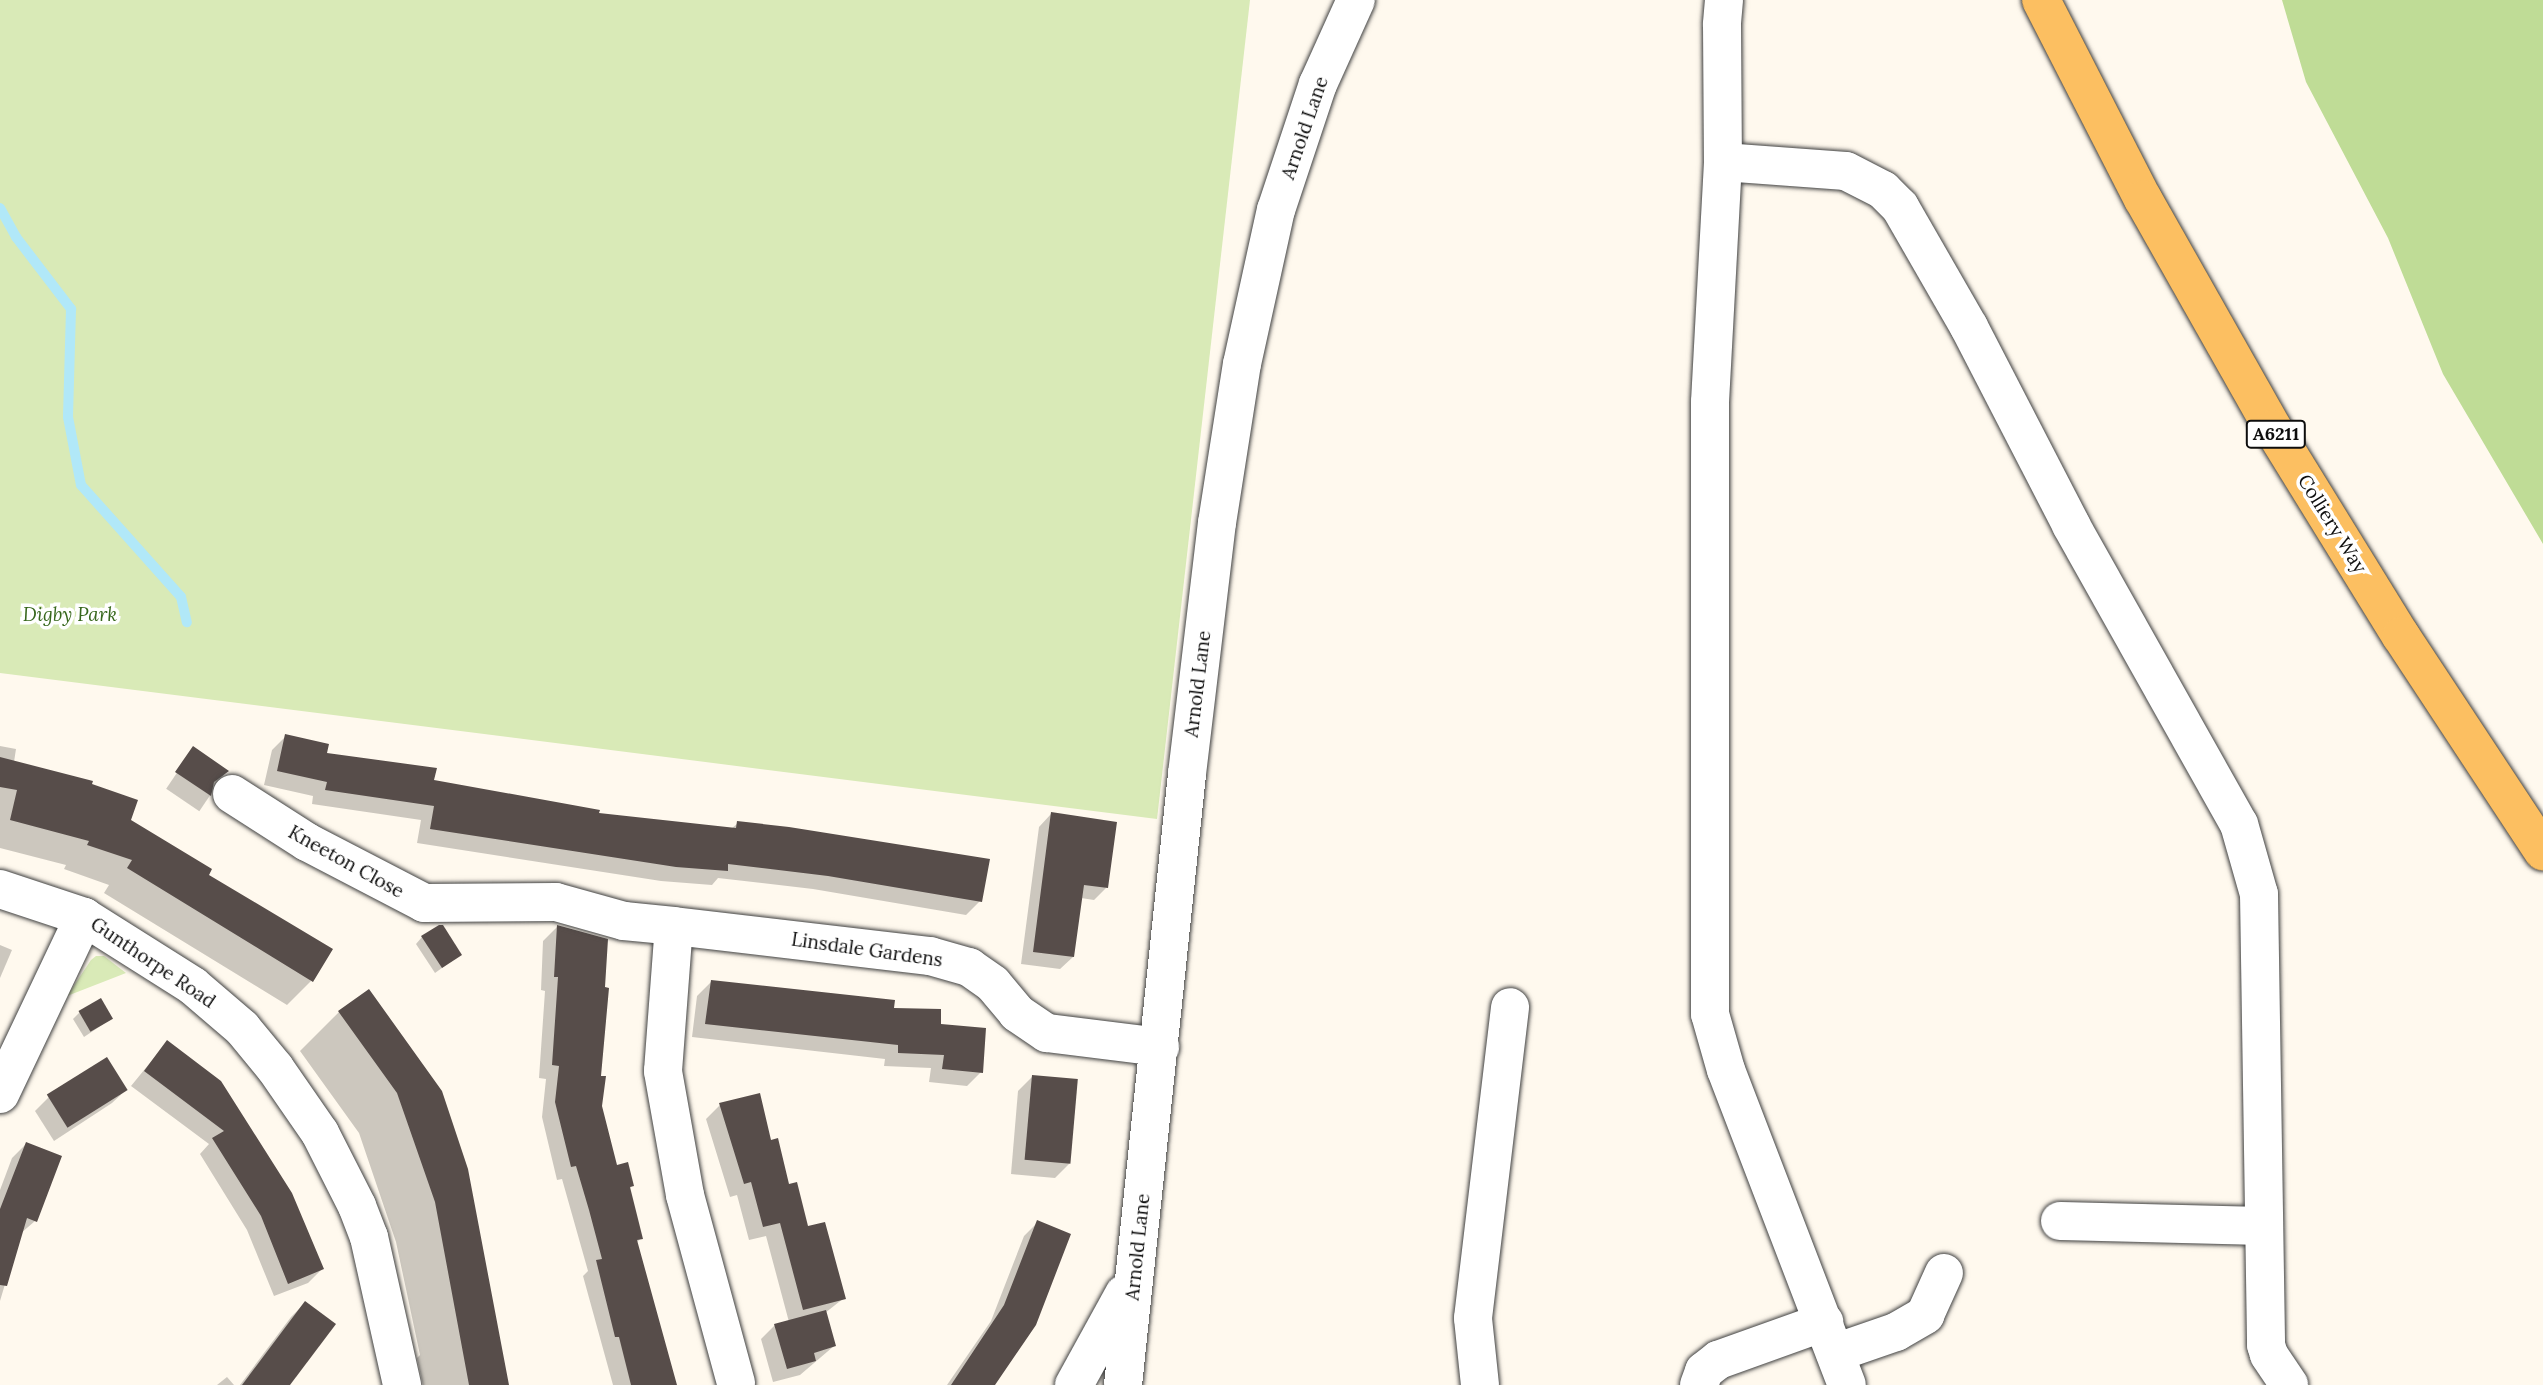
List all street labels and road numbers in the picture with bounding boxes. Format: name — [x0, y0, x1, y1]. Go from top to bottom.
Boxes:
street label: Arnold Lane — [1277, 74, 1333, 182]
road number: A6211 — [2244, 420, 2308, 448]
street label: Colliery Way — [2293, 471, 2371, 577]
street label: Arnold Lane — [1180, 629, 1216, 739]
street label: Kneeton Close — [284, 821, 408, 903]
street label: Gunthorpe Road — [86, 913, 220, 1013]
street label: Linsdale Gardens — [790, 928, 944, 972]
street label: Arnold Lane — [1121, 1192, 1155, 1302]

